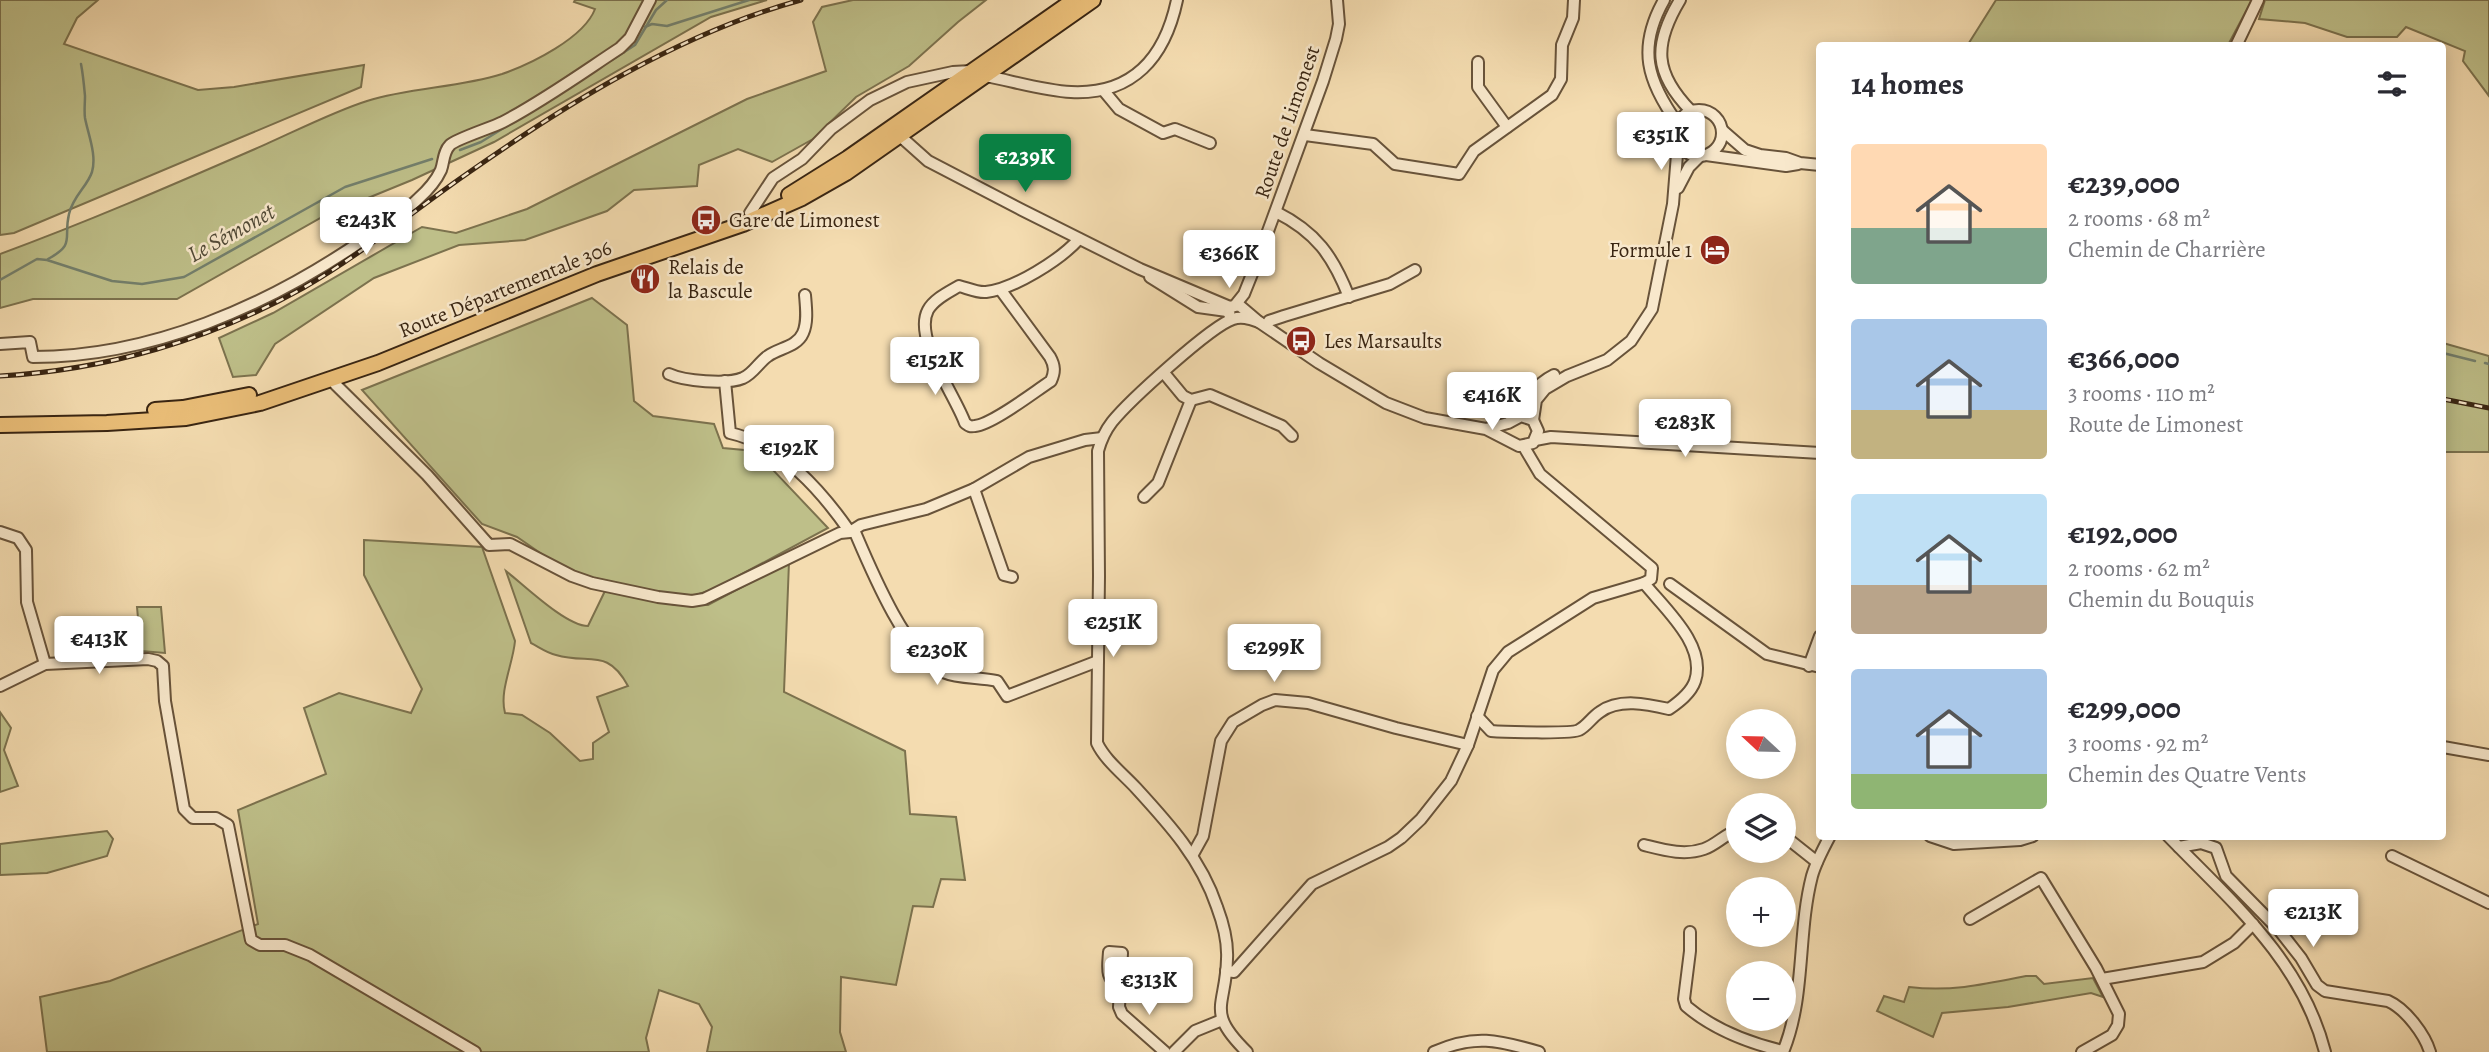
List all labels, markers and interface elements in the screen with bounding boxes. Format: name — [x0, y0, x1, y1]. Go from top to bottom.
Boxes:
street label: Route de Limonest — [1248, 42, 1326, 202]
text: 14 homes — [1851, 64, 1964, 104]
icon: filters — [2373, 65, 2411, 103]
pin: €351K — [1612, 113, 1710, 172]
text: €351K — [1633, 119, 1689, 150]
pin: €239K — [976, 134, 1074, 194]
text: €239K — [995, 141, 1055, 172]
text: €239,000 — [2068, 163, 2180, 203]
icon: home — [1907, 172, 1991, 256]
water label: Le Sémonet — [182, 196, 281, 270]
pin: €243K — [317, 198, 415, 257]
bus stop icon: Gare de Limonest — [689, 203, 723, 237]
text: 2 rooms · 68 m² — [2068, 203, 2210, 234]
text: €243K — [336, 204, 396, 235]
place label: Gare de Limonest — [729, 206, 880, 234]
pin: €366K — [1180, 230, 1278, 290]
street label: Route Départementale 306 — [394, 233, 616, 345]
hotel icon: Formule 1 — [1698, 233, 1732, 267]
text: Chemin de Charrière — [2068, 234, 2266, 265]
place label: Formule 1 — [1609, 236, 1692, 264]
text: €366K — [1199, 237, 1259, 268]
place label: Relais de la Bascule — [668, 253, 753, 305]
restaurant icon: Relais de la Bascule — [628, 262, 662, 296]
bus stop icon: Les Marsaults — [1284, 324, 1318, 358]
place label: Les Marsaults — [1324, 327, 1442, 355]
pin: €152K — [886, 338, 984, 397]
text: €366,000 — [2068, 338, 2179, 378]
text: €152K — [906, 344, 964, 375]
icon: home — [1907, 347, 1991, 431]
pin: €416K — [1443, 372, 1541, 432]
text: 3 rooms · 110 m² — [2068, 378, 2215, 409]
text: €416K — [1463, 379, 1521, 410]
pin: €283K — [1636, 400, 1734, 459]
text: €283K — [1655, 406, 1715, 437]
text: Route de Limonest — [2068, 409, 2243, 440]
pin: €192K — [740, 426, 838, 485]
text: €192K — [760, 432, 818, 463]
text: €192,000 — [2068, 513, 2178, 553]
icon: home — [1907, 522, 1991, 606]
text: 2 rooms · 62 m² — [2068, 553, 2210, 584]
text: Chemin du Bouquis — [2068, 584, 2255, 615]
pin: €251K — [1064, 600, 1162, 659]
text: €251K — [1084, 606, 1142, 637]
pin: €413K — [50, 616, 148, 676]
text: €413K — [70, 623, 128, 654]
pin: €299K — [1225, 624, 1323, 684]
pin: €230K — [888, 628, 986, 687]
text: €299K — [1244, 631, 1304, 662]
text: €230K — [907, 634, 967, 665]
text: €299,000 — [2068, 688, 2181, 728]
icon: home — [1907, 697, 1991, 781]
north arrow — [1726, 709, 1796, 779]
map controls — [1726, 709, 1796, 1031]
text: 3 rooms · 92 m² — [2068, 728, 2208, 759]
text: Chemin des Quatre Vents — [2068, 759, 2307, 790]
button: layers — [1726, 793, 1796, 863]
button: + — [1726, 877, 1796, 947]
pin: €213K — [2264, 890, 2362, 949]
text: €213K — [2284, 896, 2342, 927]
pin: €313K — [1100, 958, 1198, 1017]
button: − — [1726, 961, 1796, 1031]
text: €313K — [1121, 964, 1177, 995]

